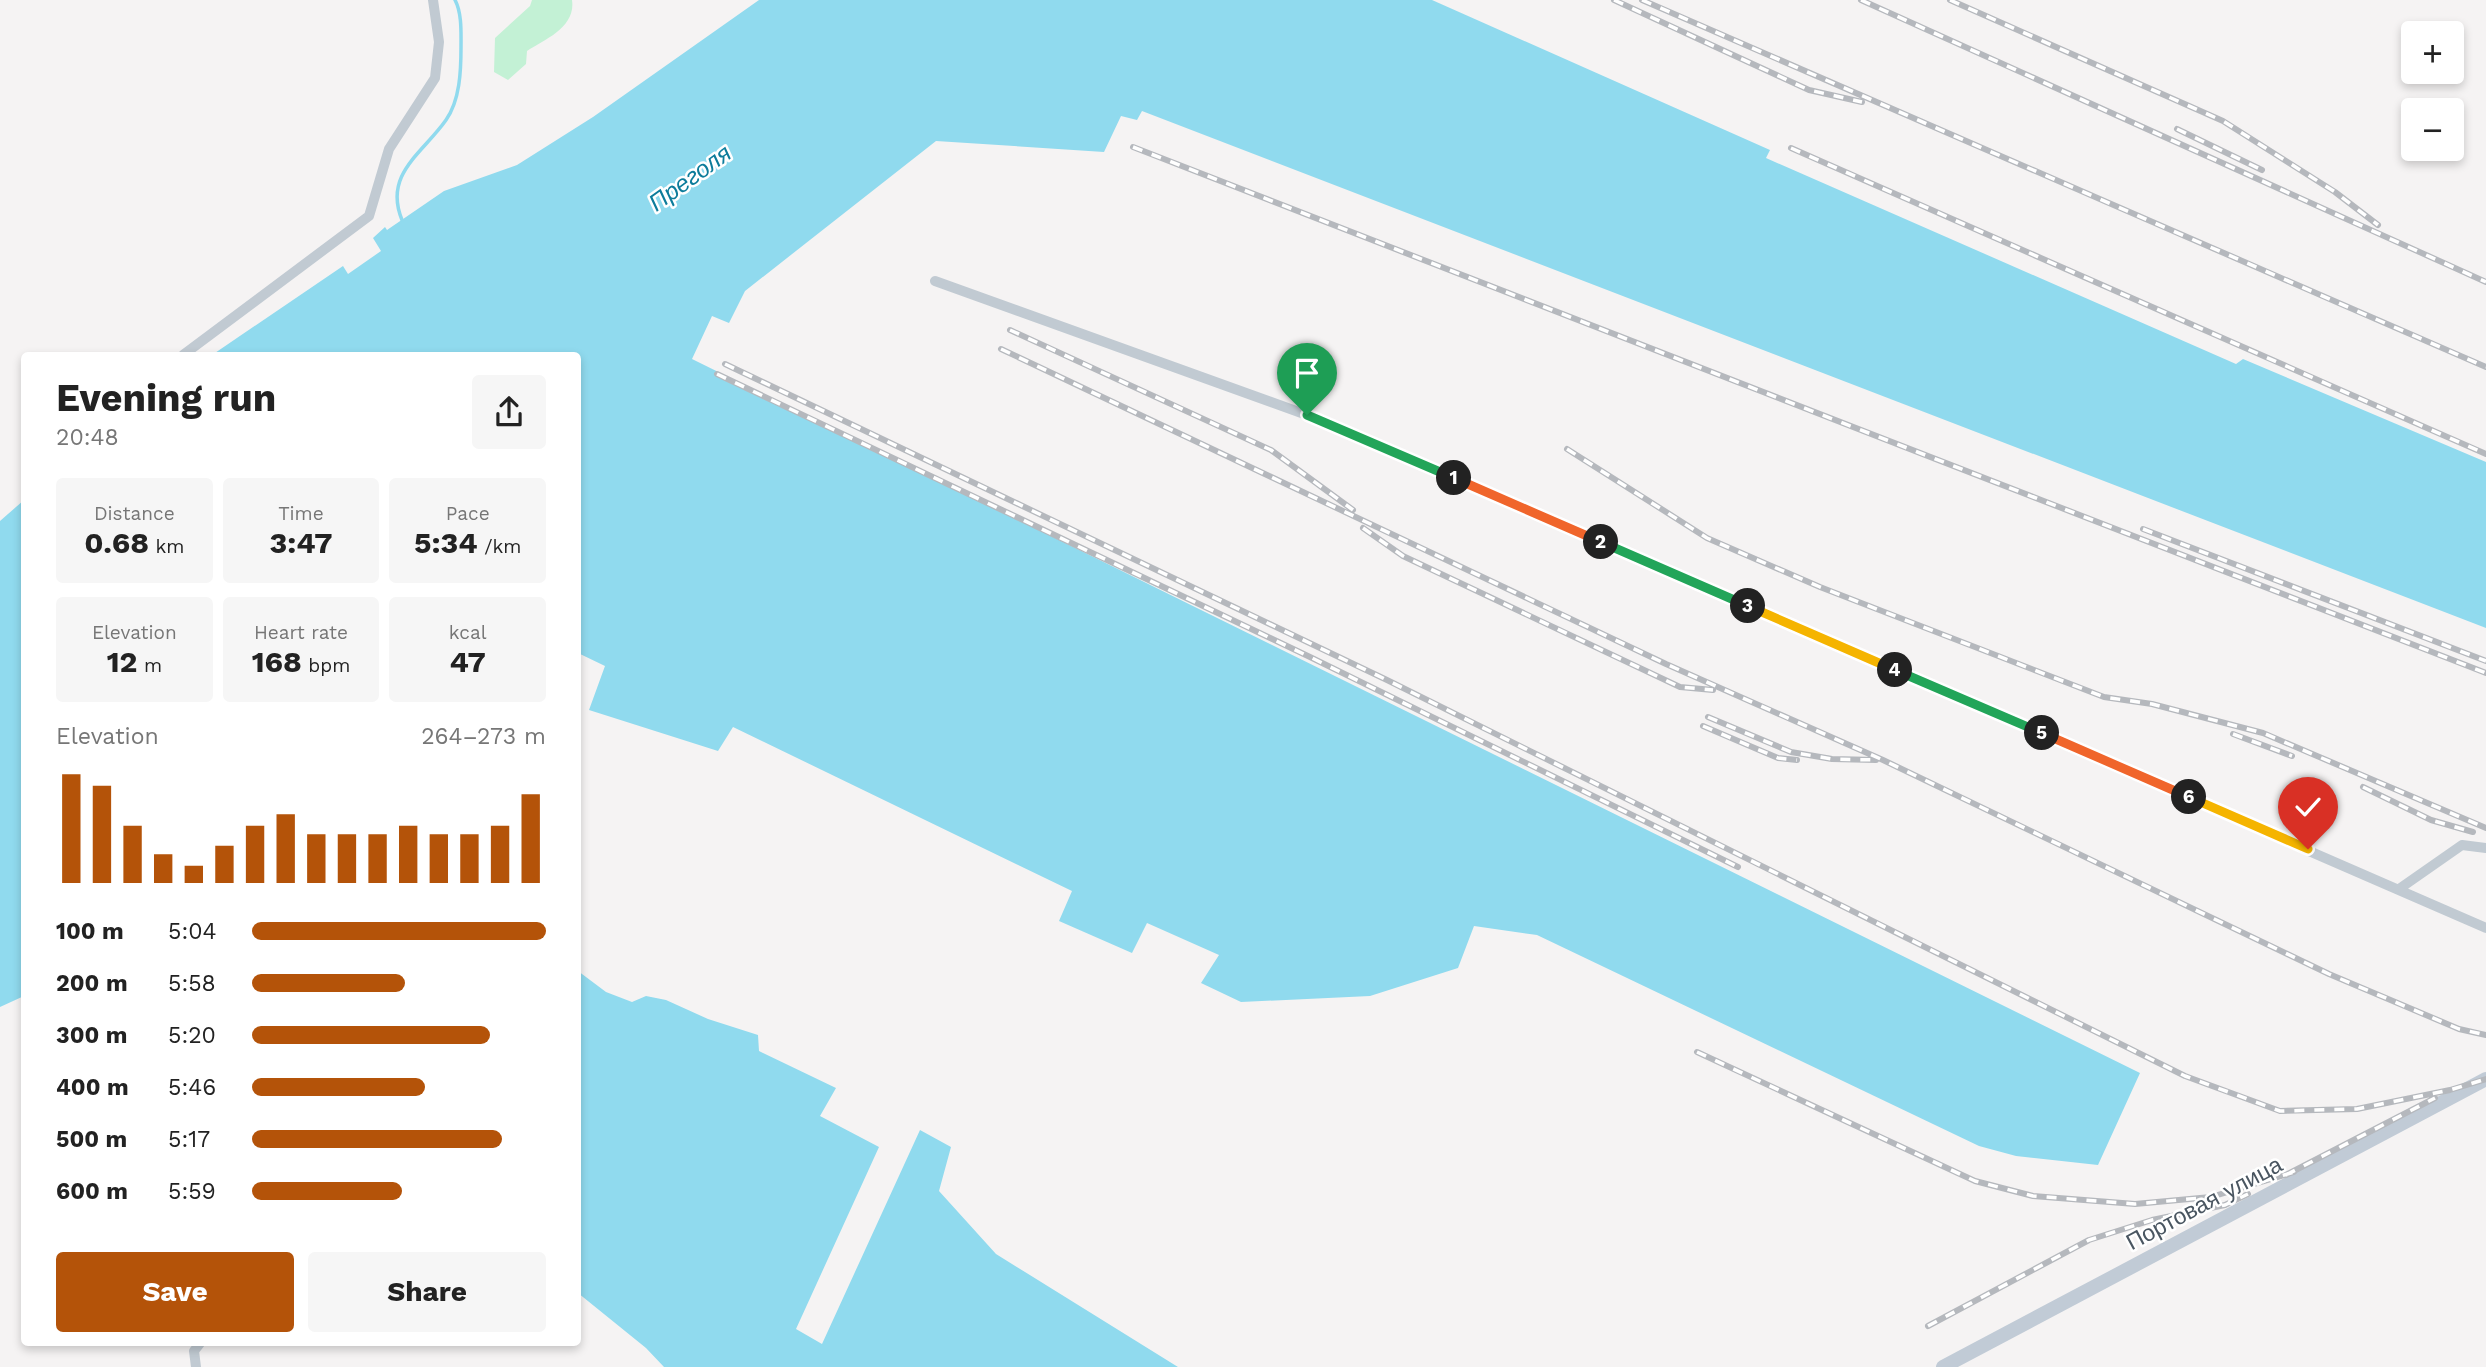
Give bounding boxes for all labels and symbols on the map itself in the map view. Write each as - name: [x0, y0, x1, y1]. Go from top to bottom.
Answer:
- water label: Преголя: [643, 139, 737, 217]
- pin: [1277, 343, 1337, 415]
- pin: 1: [1436, 461, 1472, 496]
- pin: 2: [1584, 524, 1618, 560]
- pin: 3: [1730, 588, 1766, 624]
- pin: 4: [1878, 652, 1912, 688]
- pin: 5: [2024, 716, 2060, 750]
- pin: [2278, 777, 2338, 849]
- pin: 6: [2172, 780, 2206, 814]
- street label: Портовая улица: [2122, 1151, 2287, 1256]

